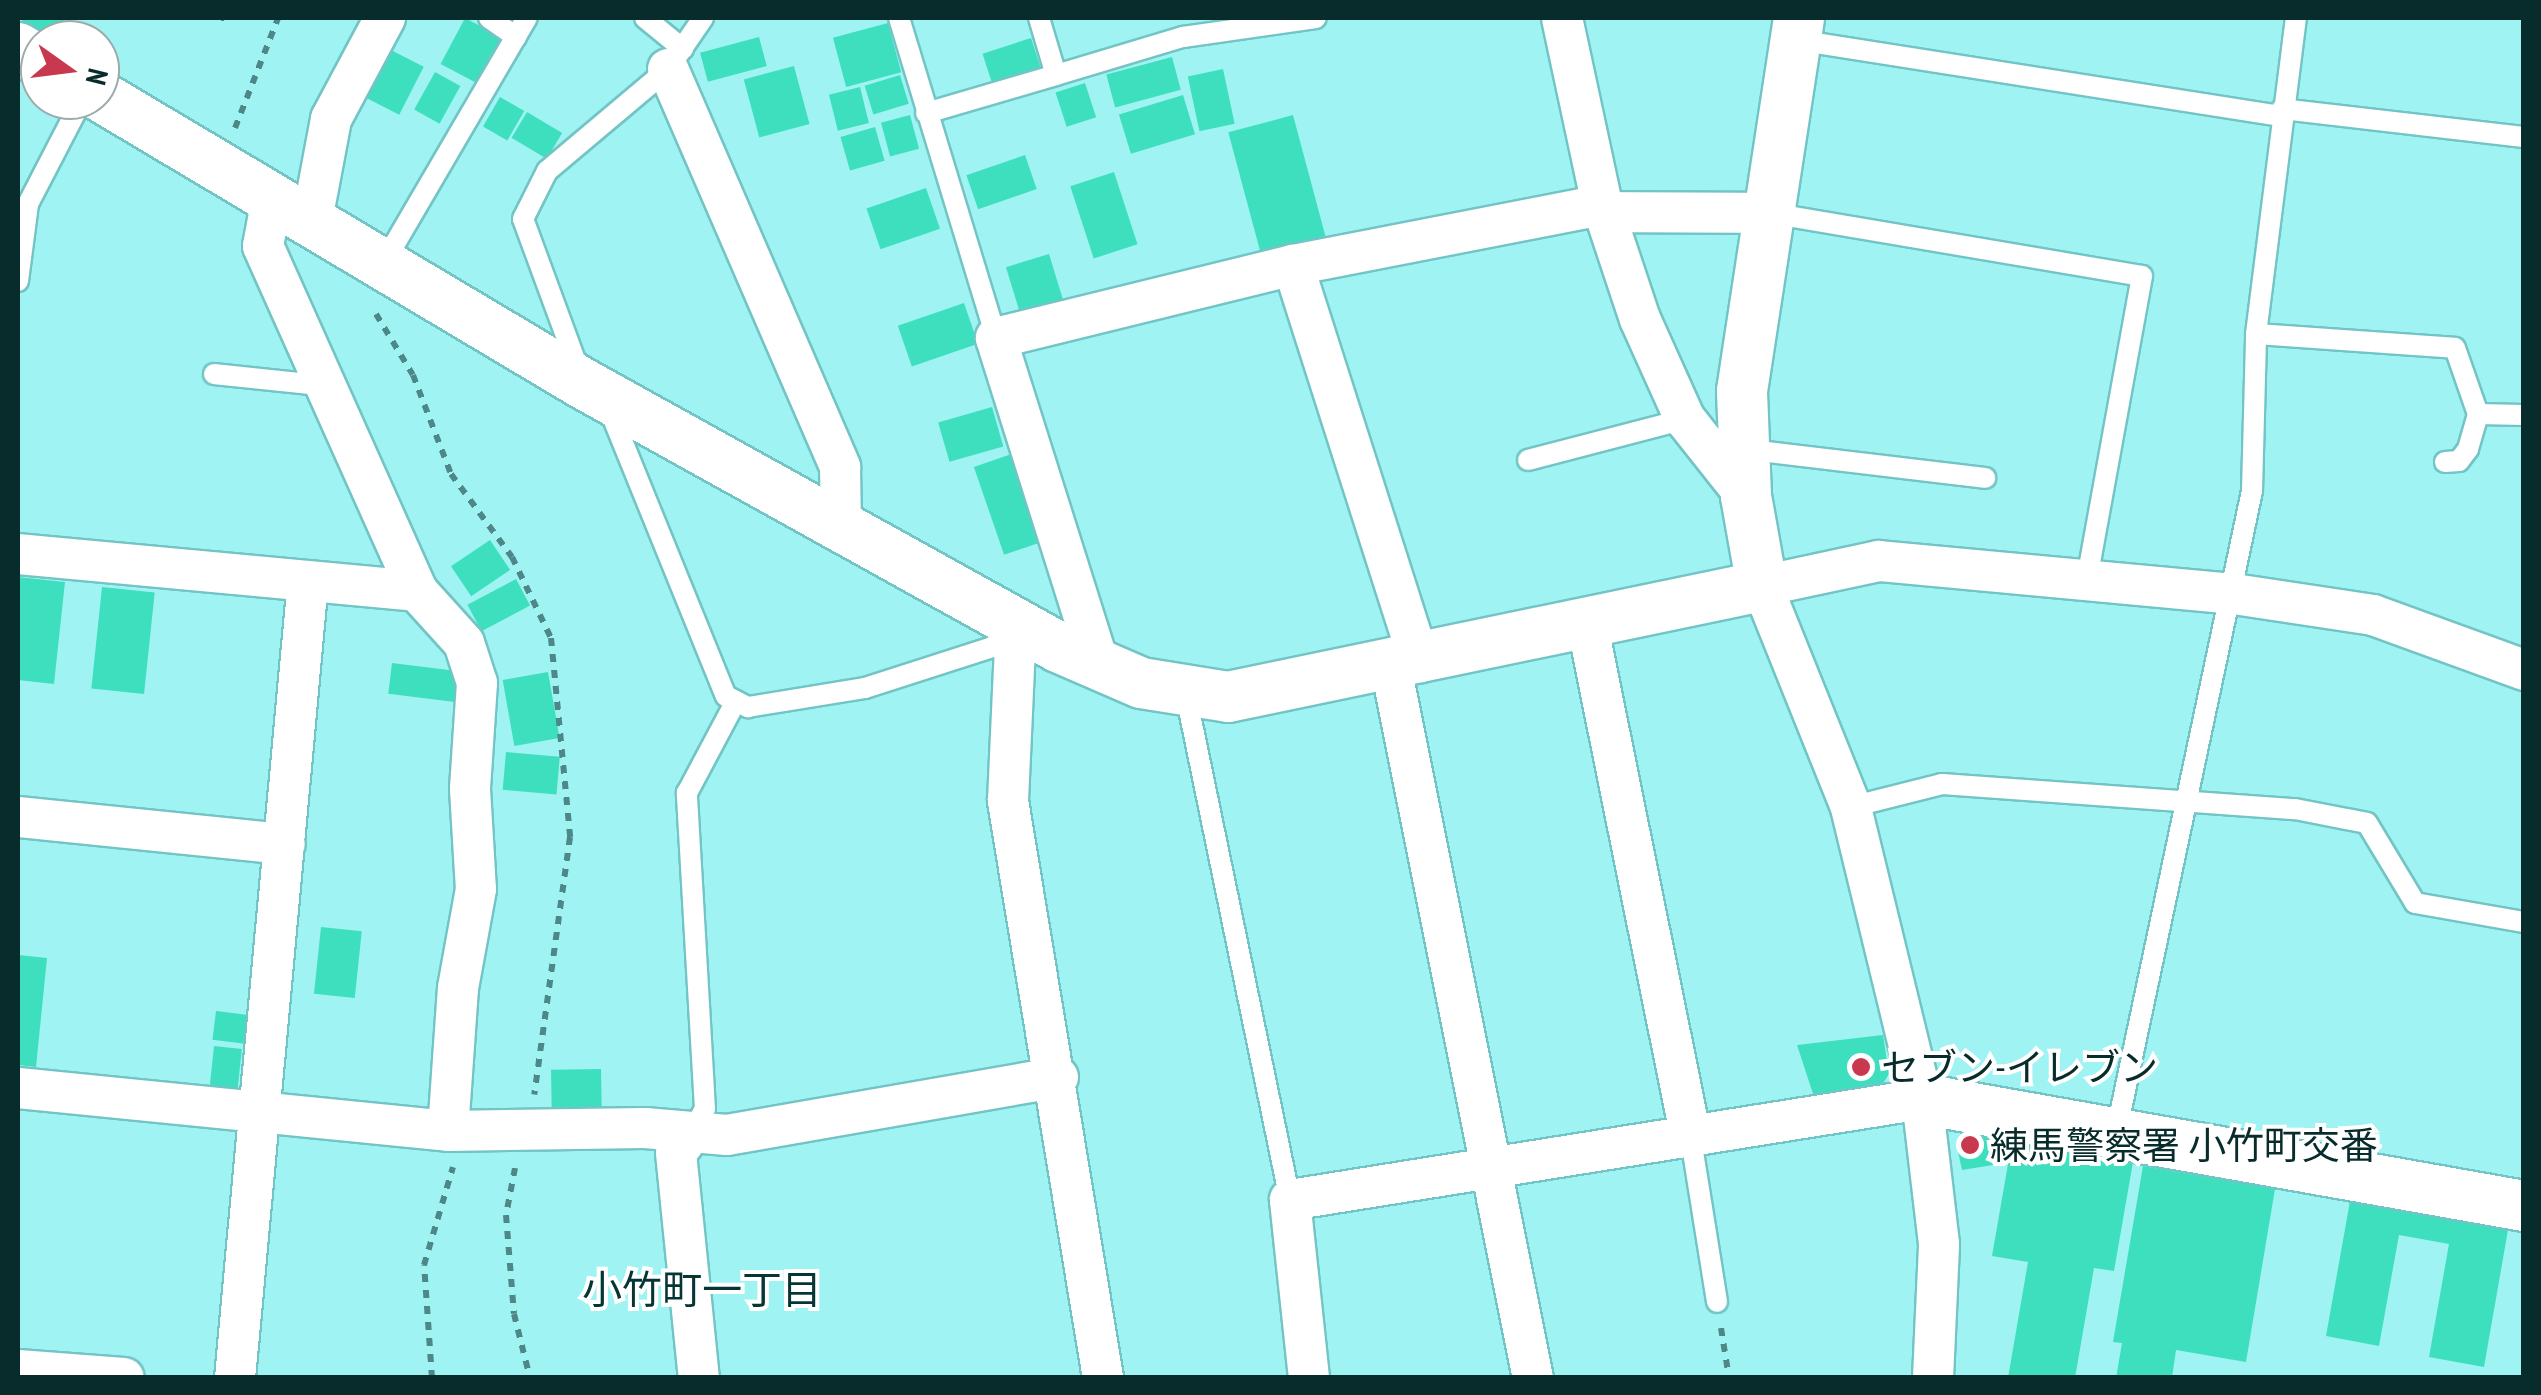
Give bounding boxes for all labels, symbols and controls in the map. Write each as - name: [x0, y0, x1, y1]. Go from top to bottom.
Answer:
- north arrow: [20, 20, 120, 120]
- text: N: [78, 65, 117, 89]
- place label: セブン-イレブン: [1881, 1044, 2158, 1090]
- marker: セブン-イレブン: [1850, 1056, 1872, 1078]
- place label: 練馬警察署 小竹町交番: [1990, 1122, 2378, 1168]
- marker: 練馬警察署 小竹町交番: [1959, 1134, 1981, 1156]
- district label: 小竹町一丁目: [582, 1265, 822, 1313]

